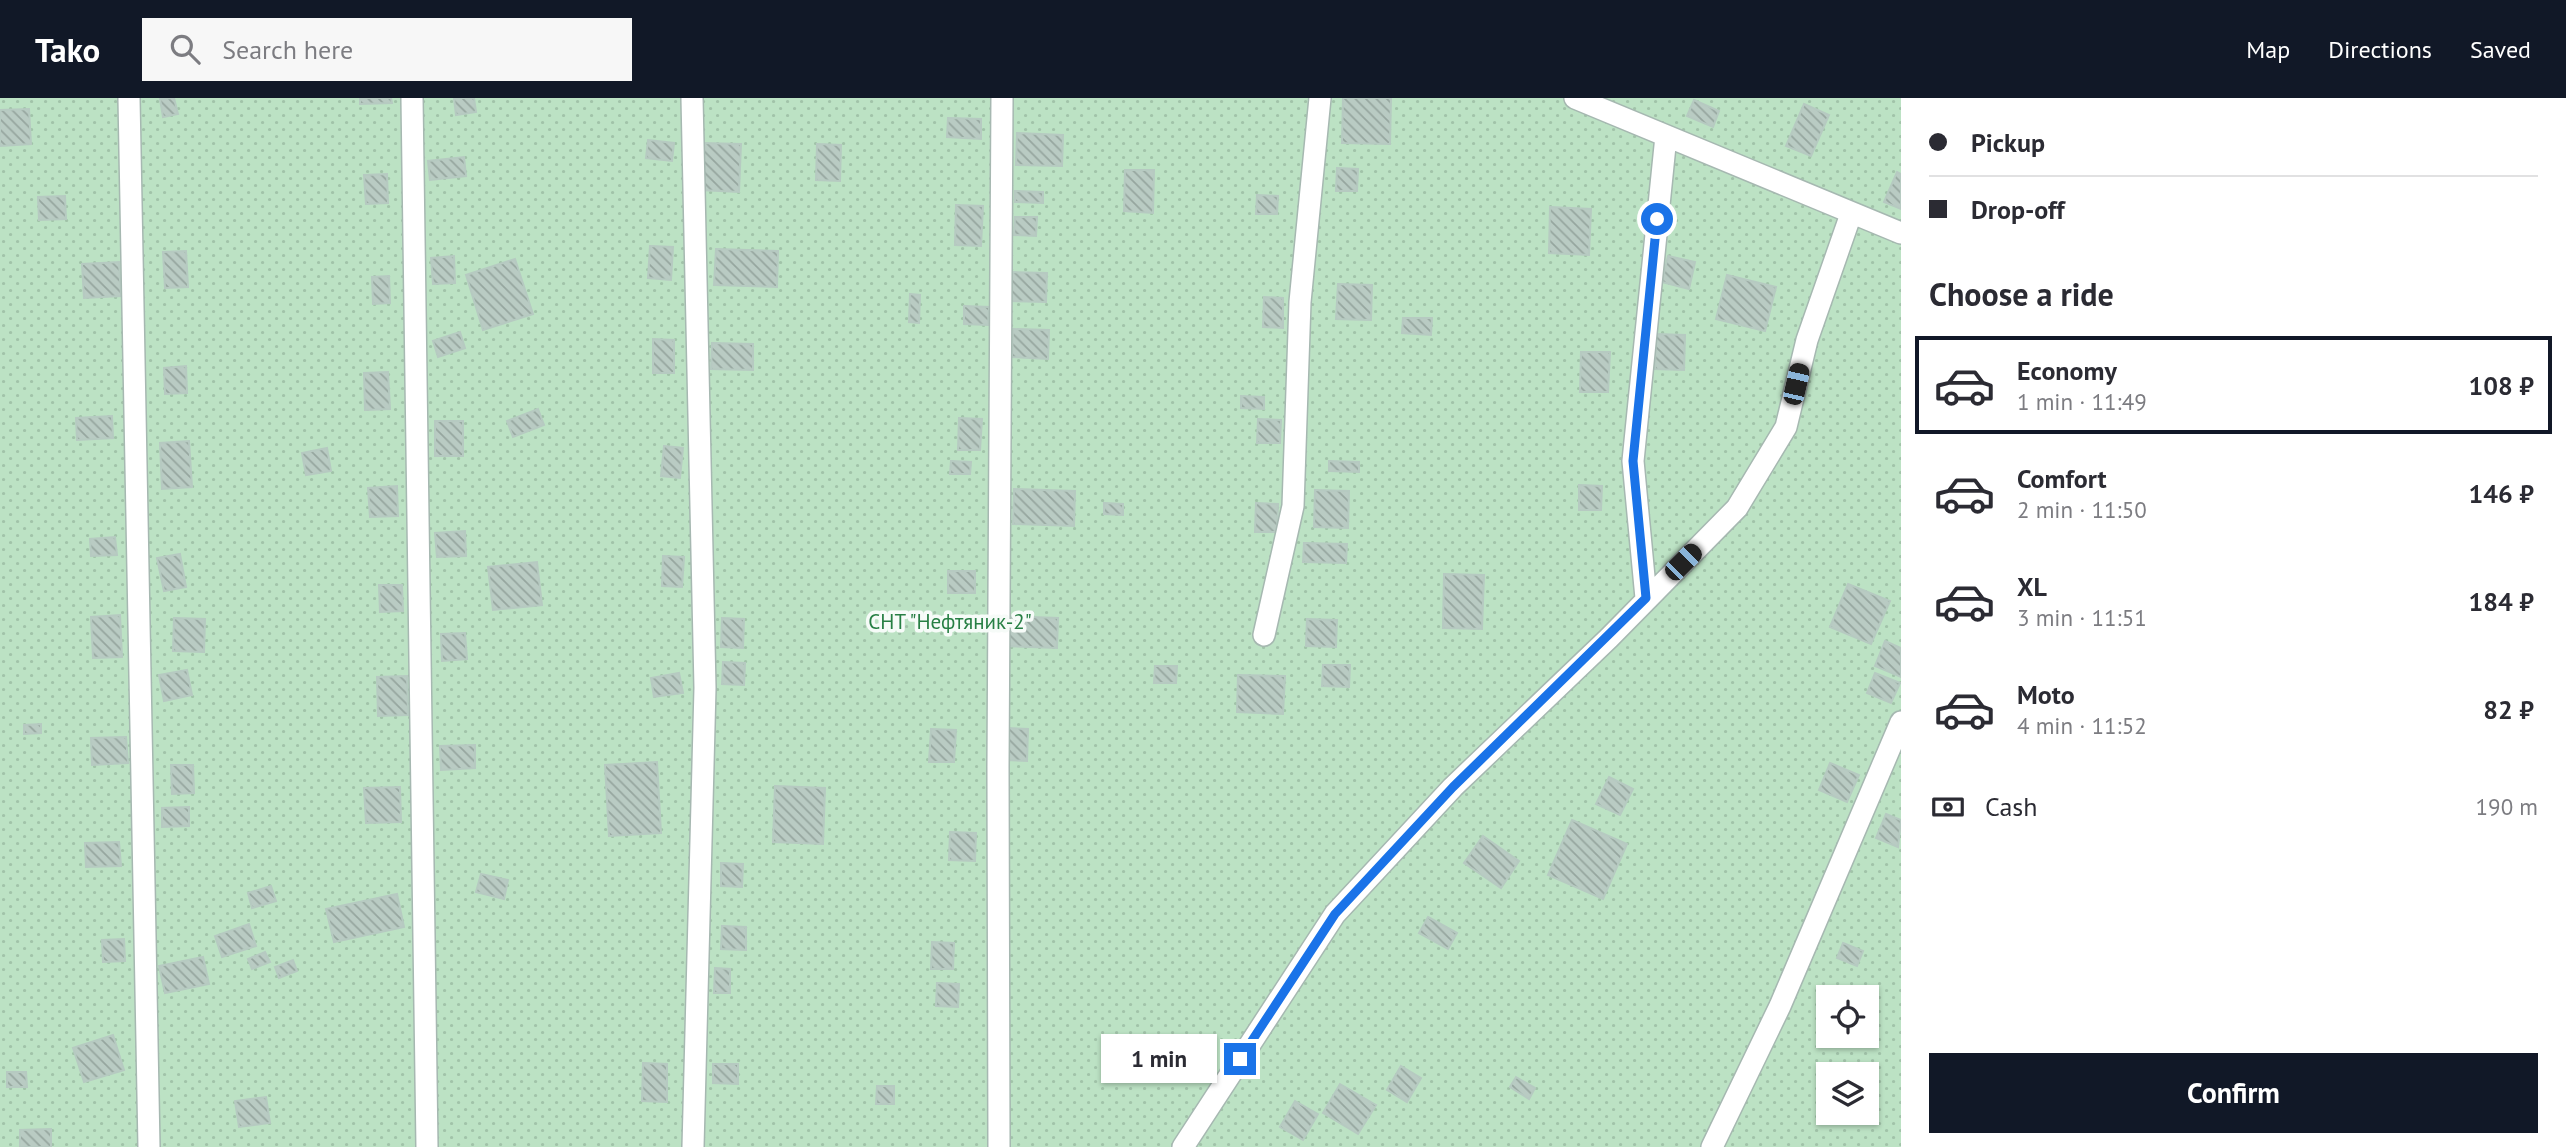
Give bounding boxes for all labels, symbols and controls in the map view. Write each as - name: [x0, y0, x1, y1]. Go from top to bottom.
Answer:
- search box: [142, 18, 632, 81]
- text: Tako: [35, 28, 100, 71]
- icon: search: [166, 30, 204, 68]
- text: Search here: [222, 33, 353, 66]
- text: Map: [2246, 34, 2290, 65]
- text: Directions: [2328, 34, 2432, 65]
- text: Saved: [2470, 34, 2531, 65]
- text: Pickup: [1971, 126, 2045, 159]
- text: Drop-off: [1971, 193, 2065, 226]
- route start: [1641, 203, 1673, 235]
- text: Choose a ride: [1929, 273, 2114, 315]
- icon: car: [1933, 354, 1996, 417]
- text: Economy: [2017, 354, 2117, 387]
- car: [1782, 361, 1811, 407]
- text: 108 ₽: [2468, 369, 2534, 402]
- text: 1 min · 11:49: [2017, 387, 2147, 416]
- icon: car: [1933, 462, 1996, 525]
- text: Comfort: [2017, 462, 2107, 495]
- text: 146 ₽: [2468, 477, 2534, 510]
- text: 2 min · 11:50: [2017, 495, 2147, 524]
- car: [1661, 540, 1706, 584]
- icon: car: [1933, 570, 1996, 633]
- text: XL: [2017, 570, 2047, 603]
- text: 184 ₽: [2468, 585, 2534, 618]
- text: 3 min · 11:51: [2017, 603, 2147, 632]
- park label: СНТ "Нефтяник-2": [868, 608, 1032, 635]
- icon: car: [1933, 678, 1996, 741]
- text: Moto: [2017, 678, 2075, 711]
- text: 82 ₽: [2483, 693, 2534, 726]
- text: 4 min · 11:52: [2017, 711, 2147, 740]
- icon: cash: [1929, 788, 1967, 826]
- text: Cash: [1985, 790, 2037, 823]
- text: 190 m: [2476, 792, 2538, 821]
- map controls: [1816, 985, 1879, 1125]
- button: locate: [1816, 985, 1879, 1048]
- callout: 1 min: [1100, 1034, 1216, 1084]
- route end: [1224, 1043, 1256, 1075]
- text: 1 min: [1131, 1044, 1187, 1073]
- button: Confirm: [1929, 1053, 2538, 1133]
- button: layers: [1816, 1062, 1879, 1125]

